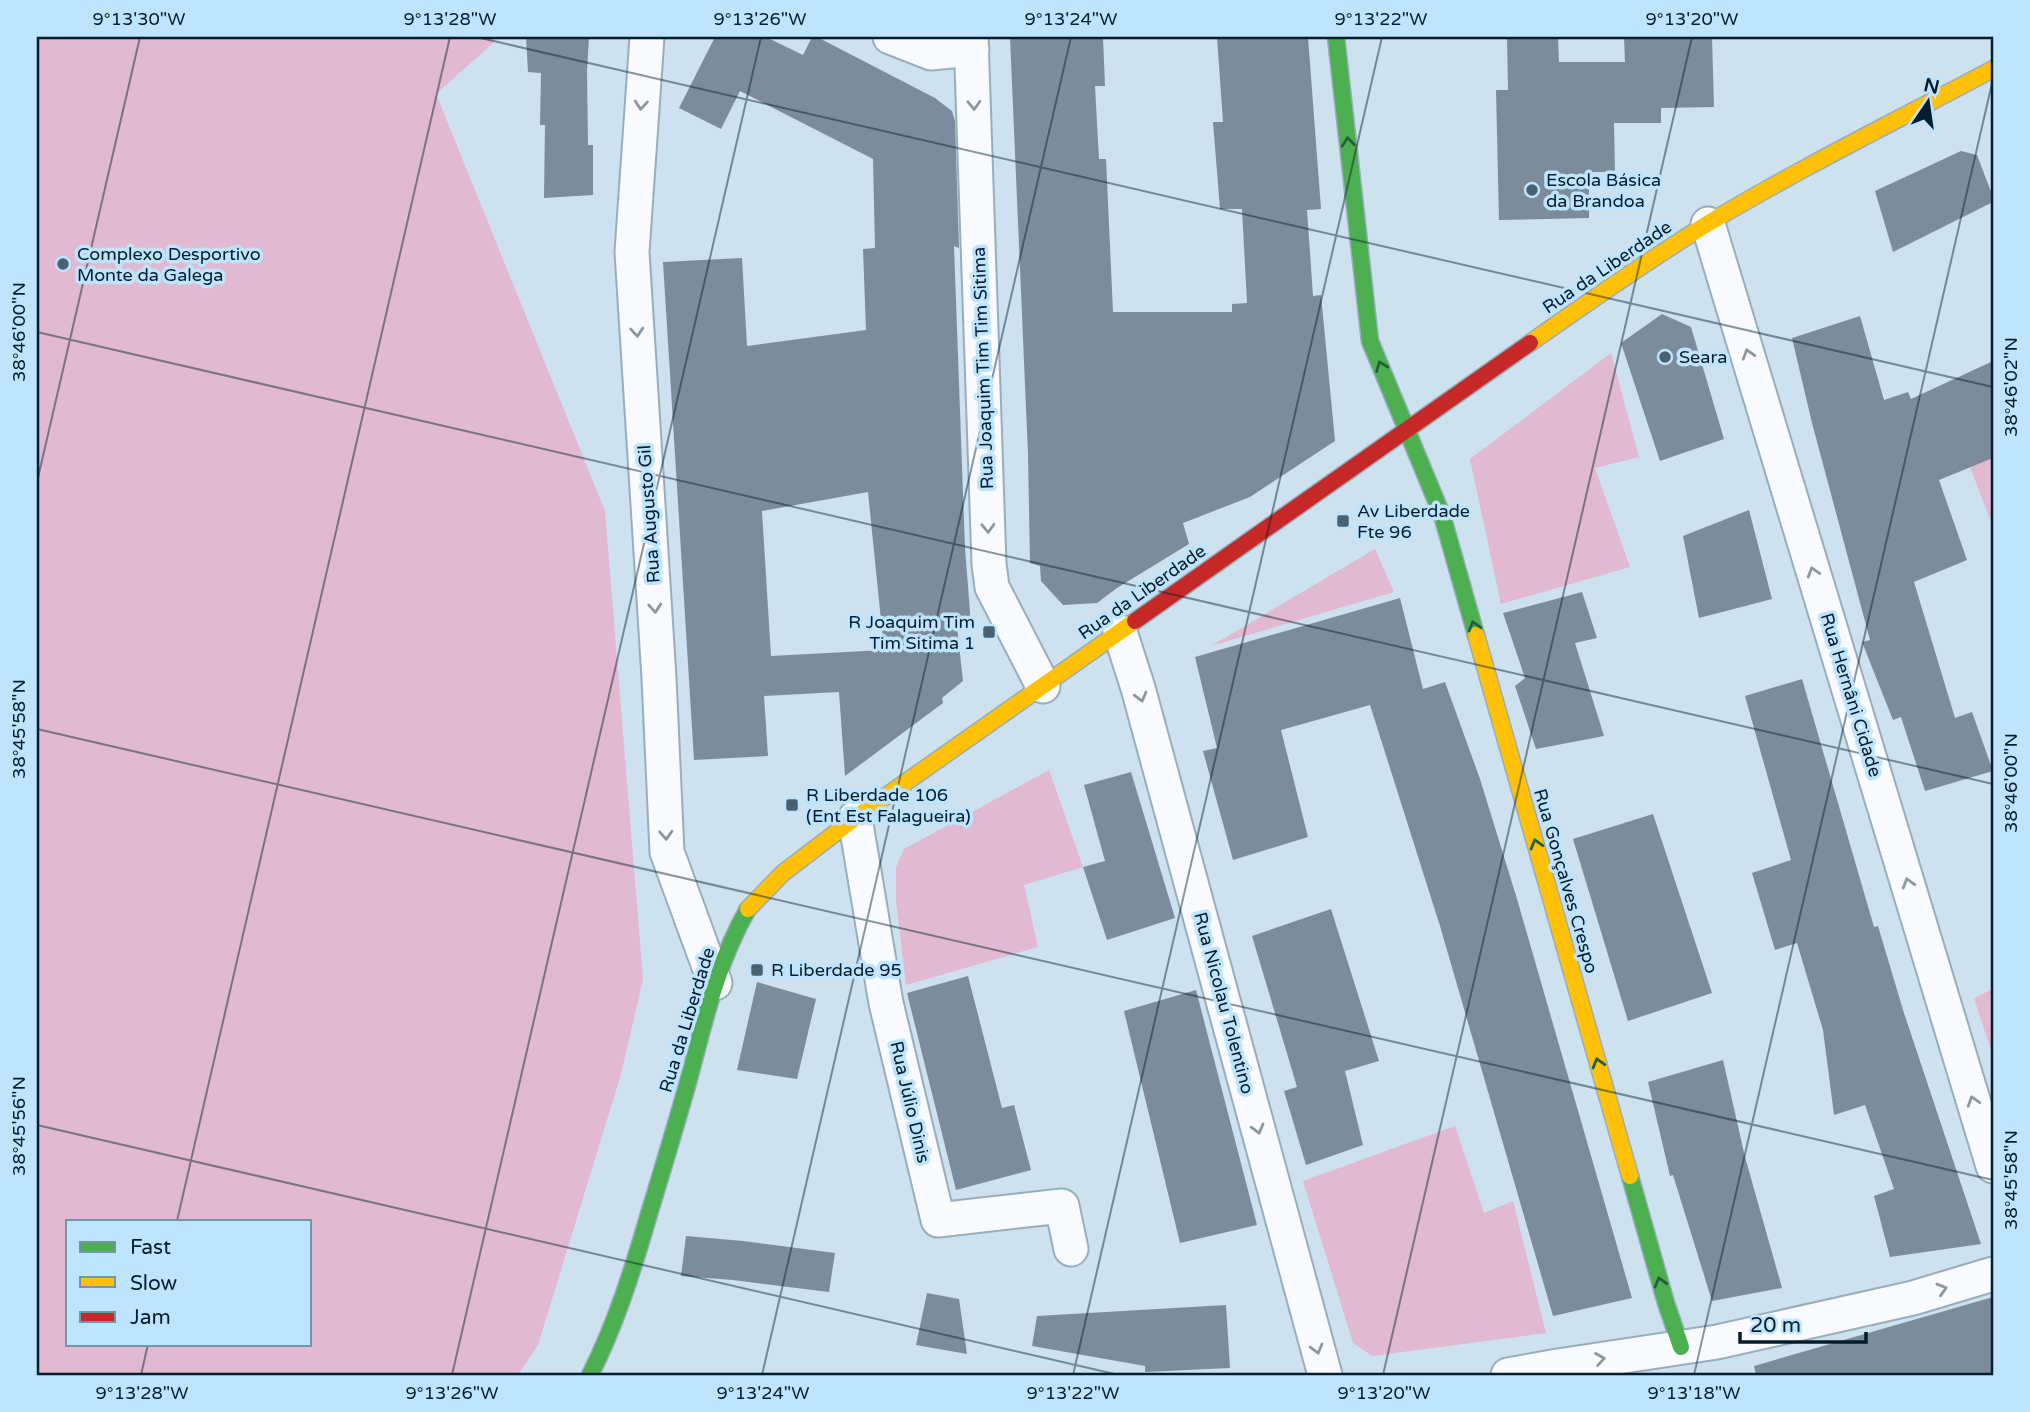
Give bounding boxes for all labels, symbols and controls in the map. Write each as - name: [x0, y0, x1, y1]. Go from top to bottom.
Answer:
- text: 9°13'30"W: [93, 8, 185, 30]
- text: 9°13'28"W: [404, 8, 496, 30]
- text: 9°13'26"W: [714, 8, 806, 30]
- text: 9°13'24"W: [1025, 8, 1117, 30]
- text: 9°13'22"W: [1335, 8, 1427, 30]
- text: 9°13'20"W: [1646, 8, 1738, 30]
- north arrow: [1894, 66, 1964, 136]
- text: N: [1922, 74, 1942, 99]
- one-way arrow: [634, 100, 649, 111]
- one-way arrow: [966, 100, 981, 111]
- one-way arrow: [1340, 136, 1355, 148]
- place label: Escola Básica da Brandoa: [1546, 169, 1661, 212]
- marker: Escola Básica da Brandoa: [1524, 182, 1540, 198]
- street label: Rua da Liberdade: [1538, 216, 1676, 318]
- place label: Complexo Desportivo Monte da Galega: [77, 243, 261, 286]
- street label: Rua Joaquim Tim Tim Sitima: [968, 247, 998, 489]
- marker: Complexo Desportivo Monte da Galega: [55, 256, 71, 272]
- text: 38°46'00"N: [8, 282, 30, 382]
- one-way arrow: [629, 327, 644, 338]
- text: 38°46'02"N: [2000, 337, 2022, 437]
- place label: Seara: [1679, 346, 1727, 368]
- one-way arrow: [1741, 348, 1756, 360]
- marker: Seara: [1657, 349, 1673, 365]
- one-way arrow: [1375, 361, 1389, 373]
- street label: Rua Augusto Gil: [633, 444, 665, 584]
- place label: Av Liberdade Fte 96: [1357, 500, 1470, 543]
- marker: Av Liberdade Fte 96: [1335, 513, 1351, 529]
- one-way arrow: [981, 523, 996, 534]
- street label: Rua da Liberdade: [1074, 540, 1210, 644]
- one-way arrow: [1807, 566, 1822, 578]
- one-way arrow: [647, 602, 662, 613]
- street label: Rua Hernâni Cidade: [1816, 610, 1886, 780]
- place label: R Joaquim Tim Tim Sitima 1: [848, 611, 975, 654]
- one-way arrow: [1467, 620, 1482, 632]
- marker: R Joaquim Tim Tim Sitima 1: [981, 624, 997, 640]
- text: 38°45'58"N: [8, 679, 30, 779]
- one-way arrow: [1132, 691, 1147, 703]
- text: 38°46'00"N: [2000, 733, 2022, 833]
- place label: R Liberdade 106 (Ent Est Falagueira): [806, 784, 971, 827]
- street label: Rua Gonçalves Crespo: [1529, 786, 1603, 976]
- marker: R Liberdade 106 (Ent Est Falagueira): [784, 797, 800, 813]
- one-way arrow: [658, 830, 673, 841]
- one-way arrow: [1529, 839, 1544, 851]
- one-way arrow: [1901, 877, 1916, 889]
- street label: Rua Nicolau Tolentino: [1189, 910, 1259, 1096]
- street label: Rua da Liberdade: [654, 945, 720, 1095]
- place label: R Liberdade 95: [771, 959, 902, 981]
- marker: R Liberdade 95: [749, 962, 765, 978]
- street label: Rua Júlio Dinis: [885, 1039, 935, 1165]
- one-way arrow: [1591, 1058, 1606, 1070]
- text: 38°45'56"N: [8, 1076, 30, 1176]
- one-way arrow: [1967, 1095, 1982, 1107]
- one-way arrow: [1249, 1123, 1264, 1135]
- text: 38°45'58"N: [2000, 1130, 2022, 1230]
- legend: [66, 1220, 312, 1346]
- text: Fast: [130, 1235, 171, 1260]
- text: Slow: [130, 1271, 178, 1296]
- one-way arrow: [1653, 1276, 1668, 1288]
- one-way arrow: [1936, 1283, 1948, 1298]
- scale bar: [1740, 1300, 1866, 1344]
- text: Jam: [130, 1305, 171, 1330]
- text: 20 m: [1750, 1313, 1801, 1338]
- one-way arrow: [1309, 1343, 1323, 1355]
- one-way arrow: [1594, 1352, 1606, 1367]
- text: 9°13'28"W: [96, 1382, 188, 1404]
- text: 9°13'26"W: [406, 1382, 498, 1404]
- text: 9°13'24"W: [717, 1382, 809, 1404]
- text: 9°13'22"W: [1027, 1382, 1119, 1404]
- text: 9°13'20"W: [1338, 1382, 1430, 1404]
- text: 9°13'18"W: [1648, 1382, 1740, 1404]

